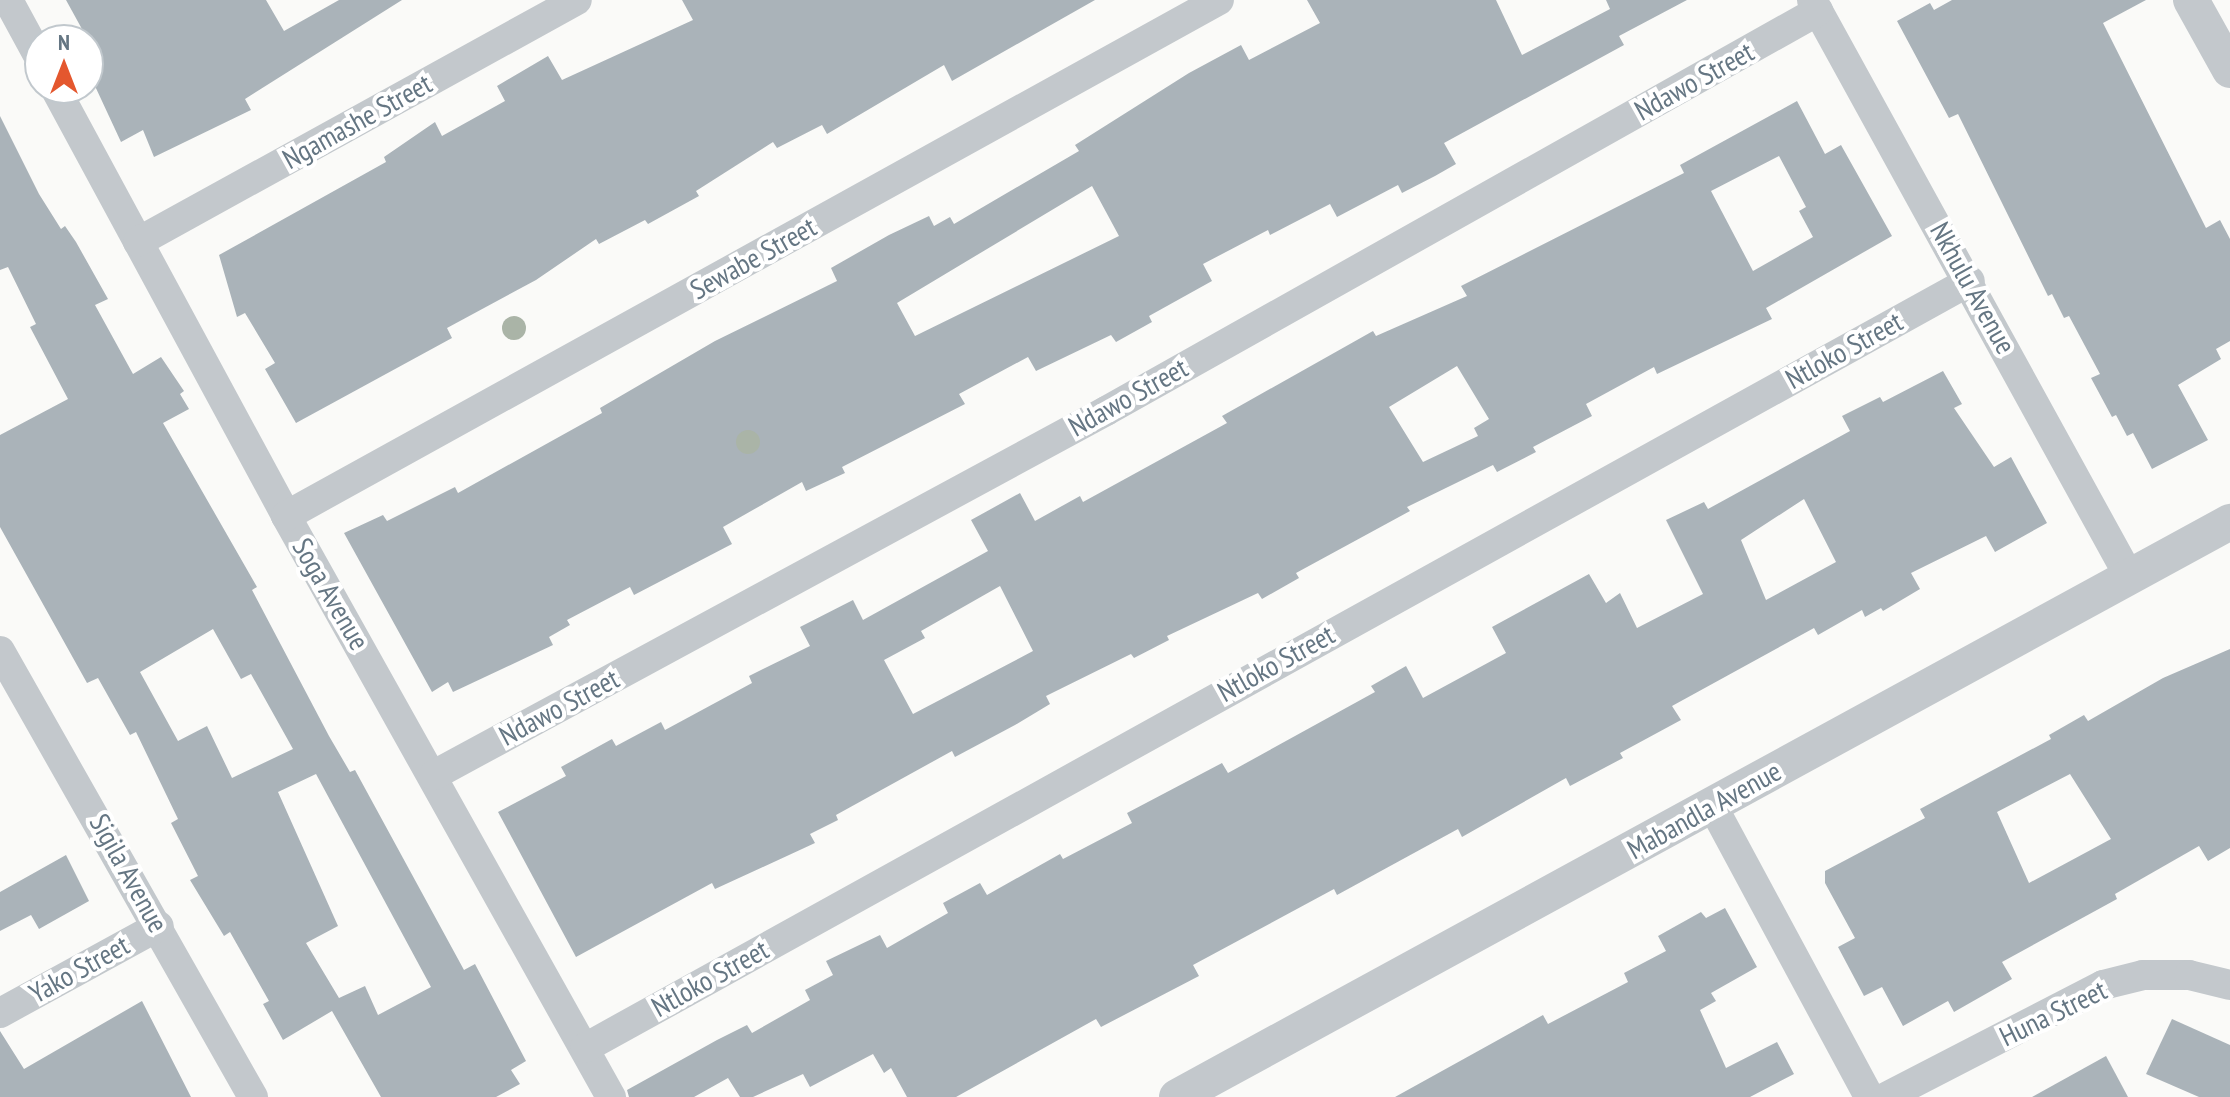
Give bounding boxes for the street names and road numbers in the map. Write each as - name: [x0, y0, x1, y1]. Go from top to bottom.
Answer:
- street label: Ndawo Street: [1629, 35, 1759, 127]
- street label: Ngamashe Street: [277, 66, 437, 176]
- street label: Sewabe Street: [684, 210, 822, 306]
- street label: Nkhulu Avenue: [1923, 216, 2023, 360]
- street label: Ntloko Street: [1780, 304, 1908, 396]
- street label: Ndawo Street: [1063, 351, 1193, 443]
- street label: Soga Avenue: [285, 532, 377, 656]
- street label: Ntloko Street: [1212, 617, 1340, 709]
- street label: Ndawo Street: [493, 661, 625, 753]
- street label: Mabandla Avenue: [1621, 754, 1787, 866]
- street label: Sigila Avenue: [83, 808, 175, 938]
- street label: Yako Street: [23, 928, 135, 1010]
- street label: Ntloko Street: [646, 932, 774, 1024]
- street label: Huna Street: [1994, 973, 2112, 1053]

